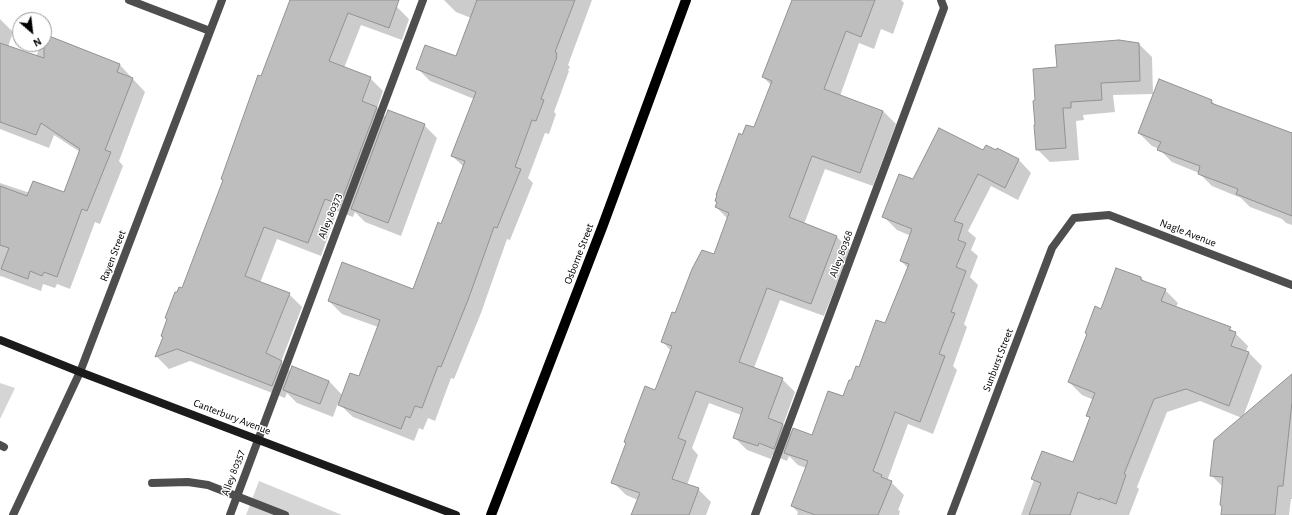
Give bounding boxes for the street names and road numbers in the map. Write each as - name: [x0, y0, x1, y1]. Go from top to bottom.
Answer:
- street label: Alley 80373: [315, 191, 345, 241]
- street label: Nagle Avenue: [1158, 216, 1218, 250]
- street label: Osborne Street: [561, 222, 597, 286]
- street label: Rayen Street: [97, 229, 129, 283]
- street label: Alley 80368: [826, 229, 856, 279]
- street label: Sunburst Street: [980, 327, 1016, 393]
- street label: Canterbury Avenue: [191, 396, 273, 438]
- street label: Alley 80357: [219, 448, 247, 498]

